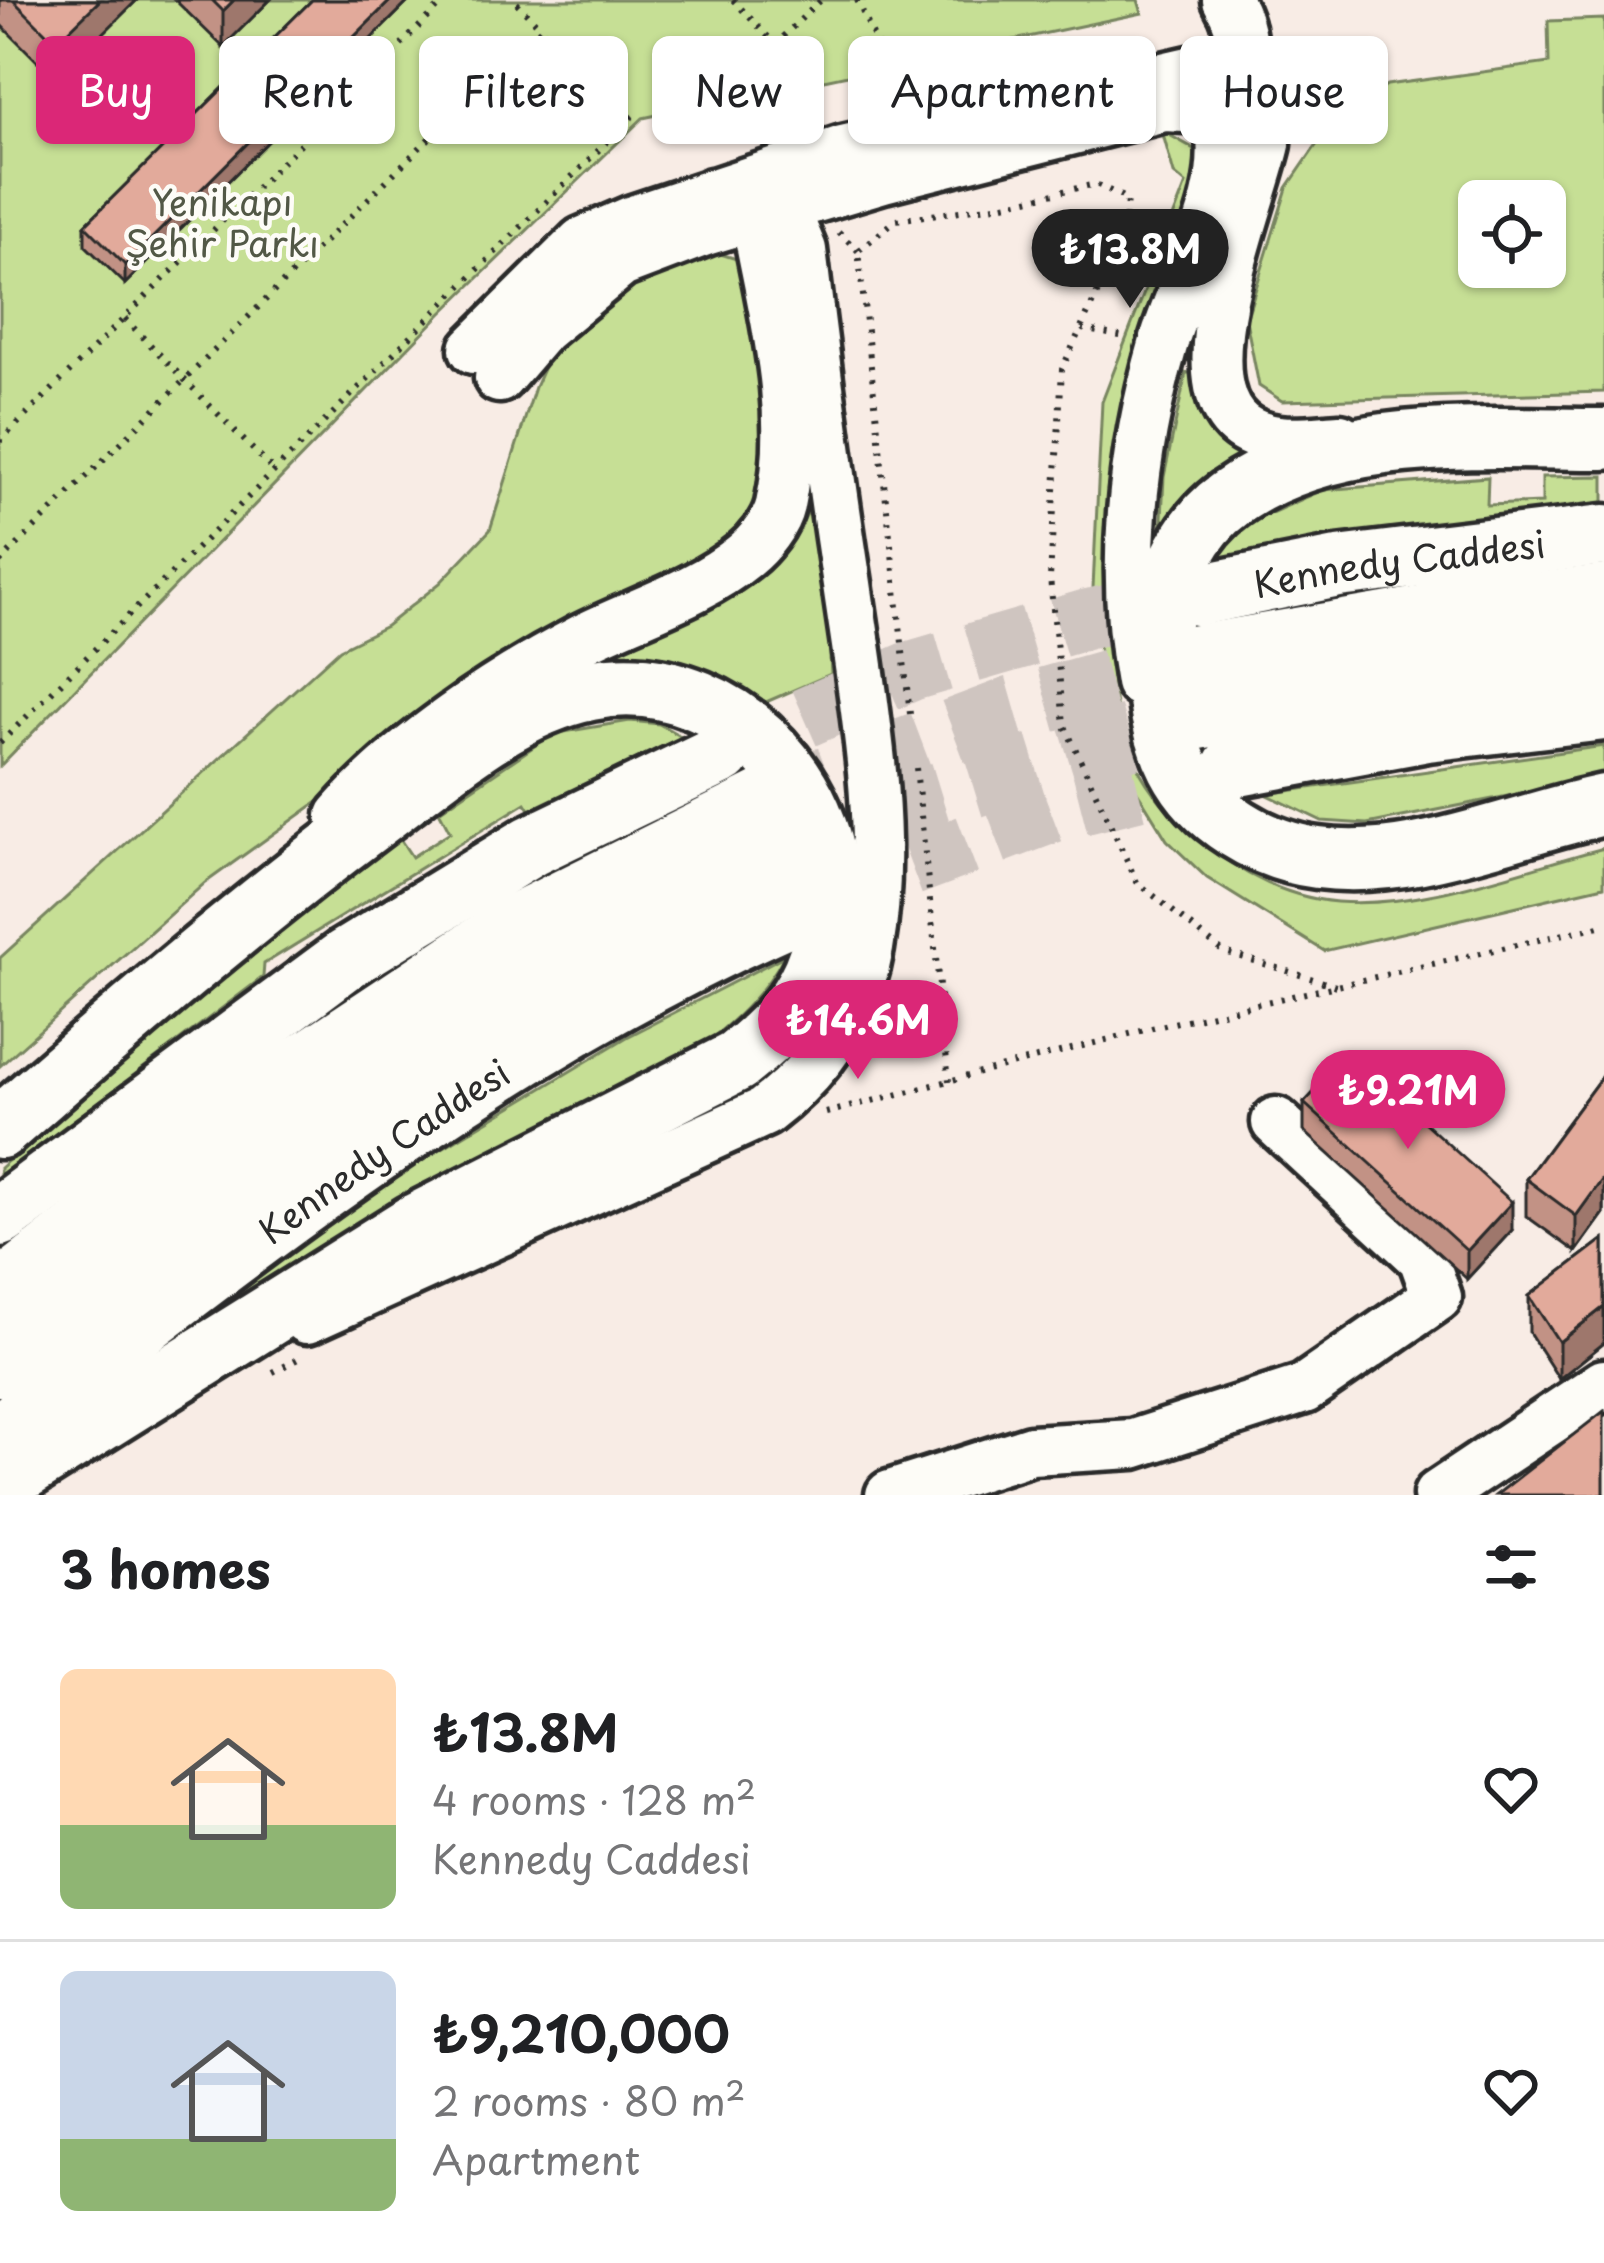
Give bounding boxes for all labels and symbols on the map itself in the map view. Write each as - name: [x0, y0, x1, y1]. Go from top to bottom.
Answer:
- park label: Yenikapı Şehir Parkı: [125, 174, 319, 269]
- pin: ₺13.8M: [1032, 209, 1228, 311]
- street label: Kennedy Caddesi: [1248, 515, 1548, 610]
- pin: ₺14.6M: [760, 980, 956, 1082]
- street label: Kennedy Caddesi: [246, 1045, 519, 1256]
- pin: ₺9.21M: [1310, 1050, 1506, 1152]

